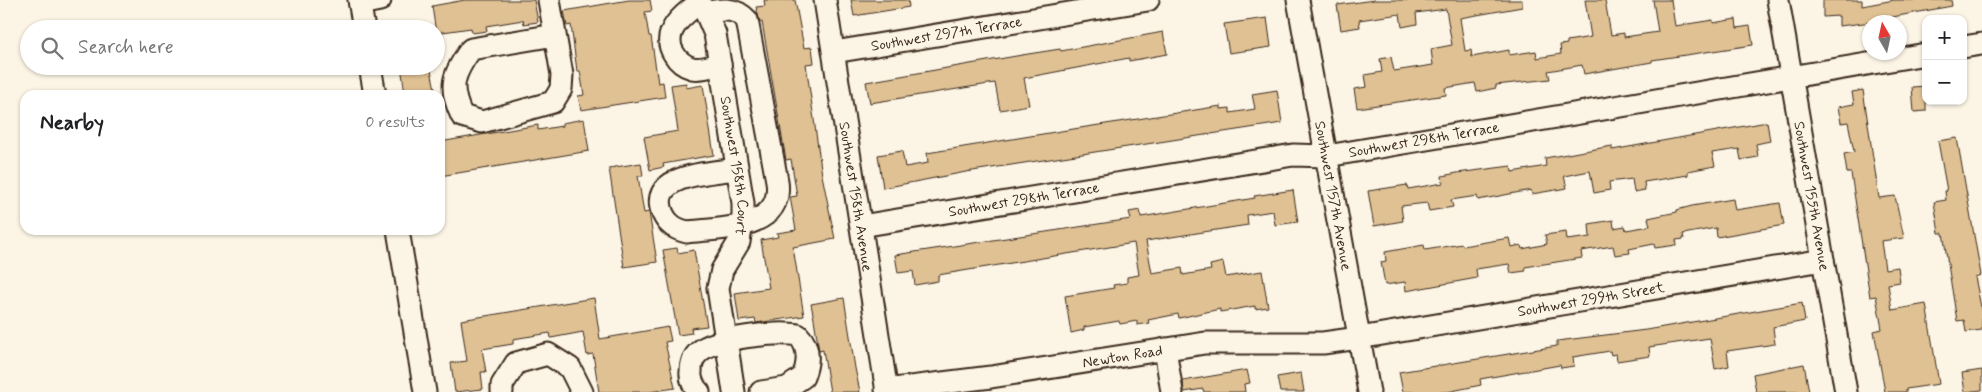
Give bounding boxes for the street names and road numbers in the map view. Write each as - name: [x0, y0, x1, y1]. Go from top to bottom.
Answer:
- street label: Southwest 297th Terrace: [870, 12, 1024, 57]
- street label: Southwest 158th Court: [714, 95, 752, 236]
- street label: Southwest 298th Terrace: [1347, 118, 1501, 163]
- street label: Southwest 158th Avenue: [833, 120, 877, 273]
- street label: Southwest 157th Avenue: [1309, 120, 1356, 272]
- street label: Southwest 155th Avenue: [1788, 120, 1834, 273]
- street label: Southwest 298th Terrace: [947, 178, 1101, 222]
- street label: Southwest 299th Street: [1516, 278, 1666, 322]
- street label: Newton Road: [1081, 341, 1164, 373]

